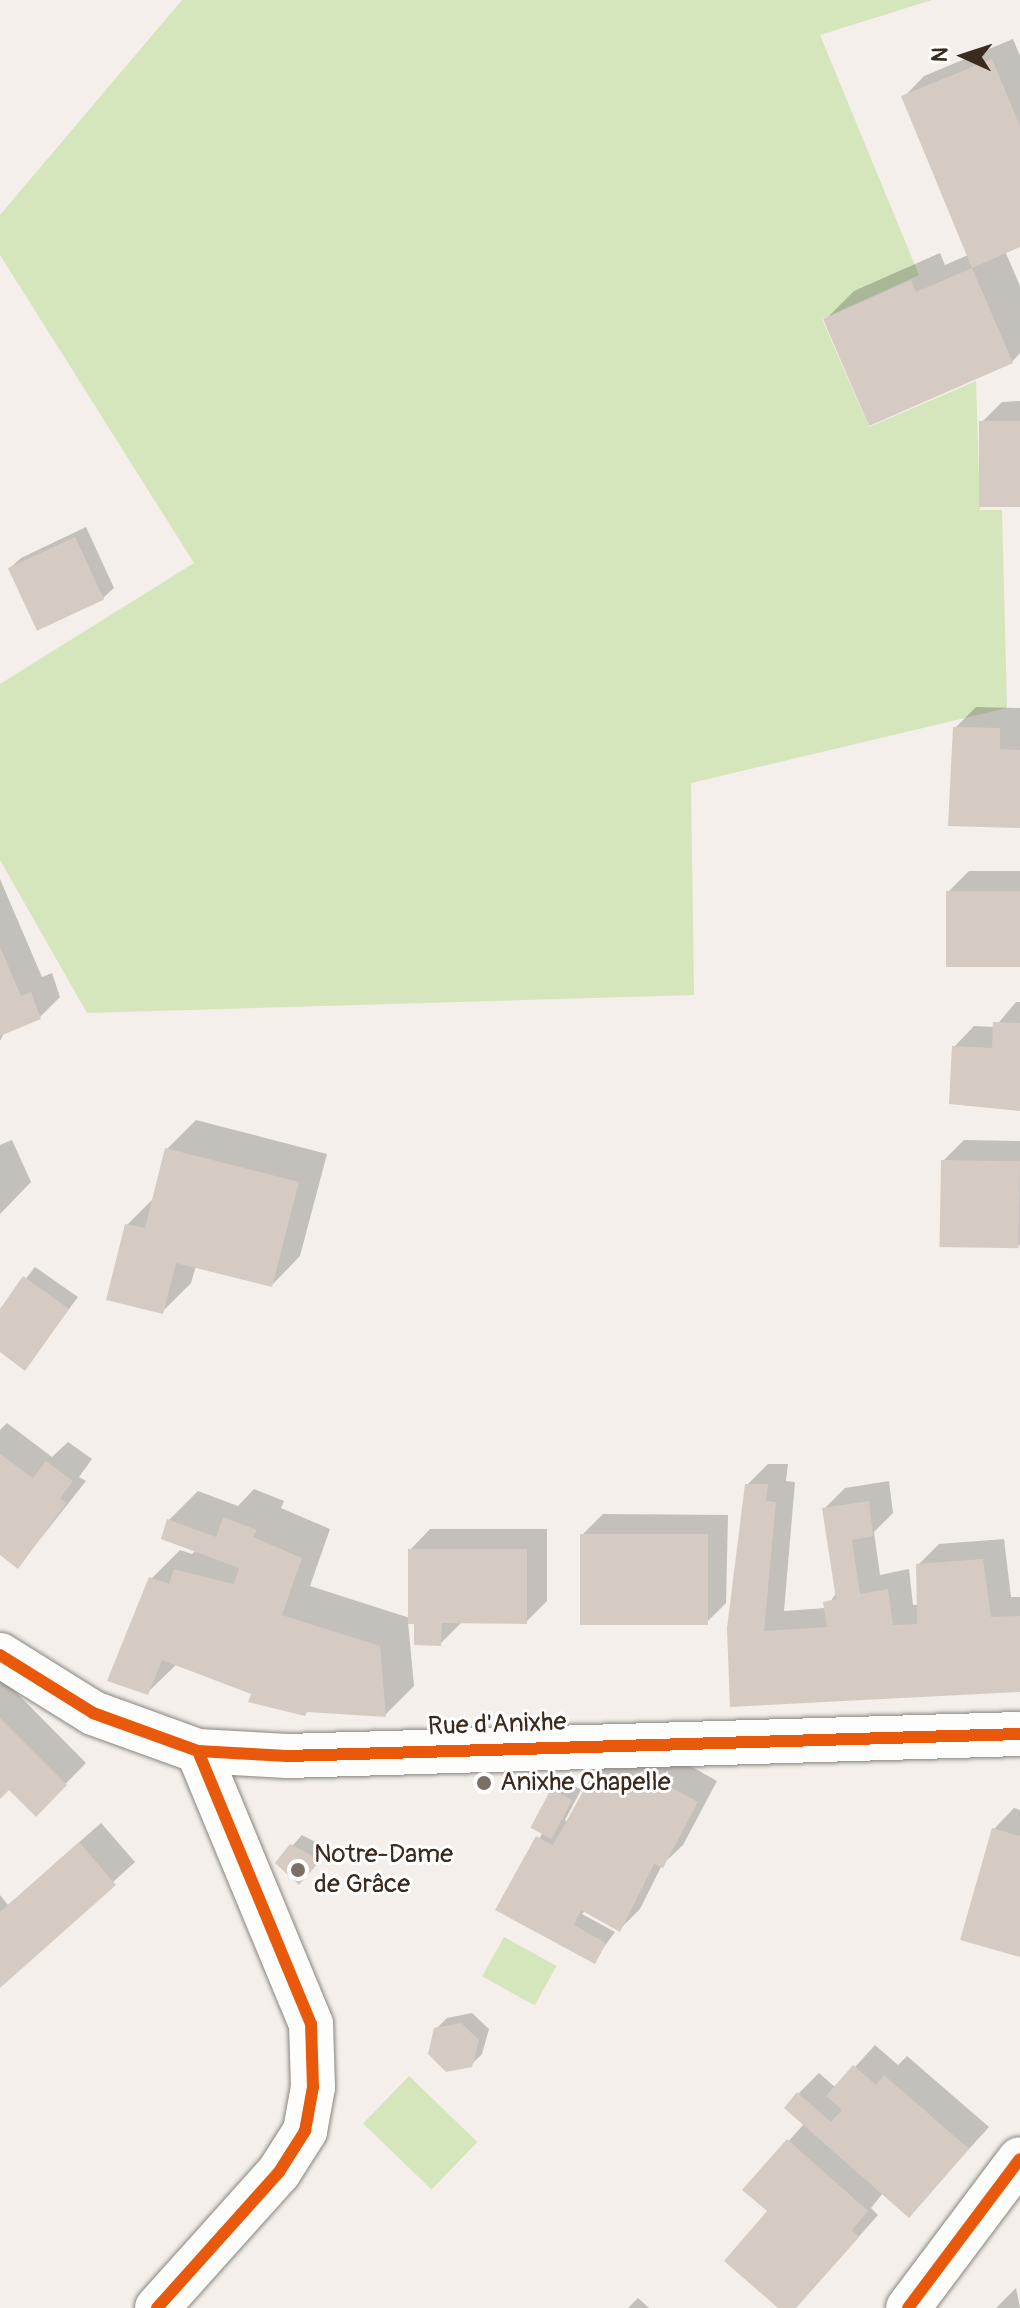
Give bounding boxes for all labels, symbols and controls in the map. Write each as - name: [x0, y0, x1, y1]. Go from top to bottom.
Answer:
- north arrow: [924, 16, 1004, 96]
- text: N: [926, 47, 954, 63]
- street label: Rue d'Anixhe: [427, 1707, 567, 1743]
- place label: Anixhe Chapelle: [500, 1767, 670, 1799]
- marker: Anixhe Chapelle: [475, 1774, 493, 1792]
- place label: Notre-Dame de Grâce: [314, 1839, 453, 1900]
- marker: Notre-Dame de Grâce: [289, 1861, 307, 1879]

